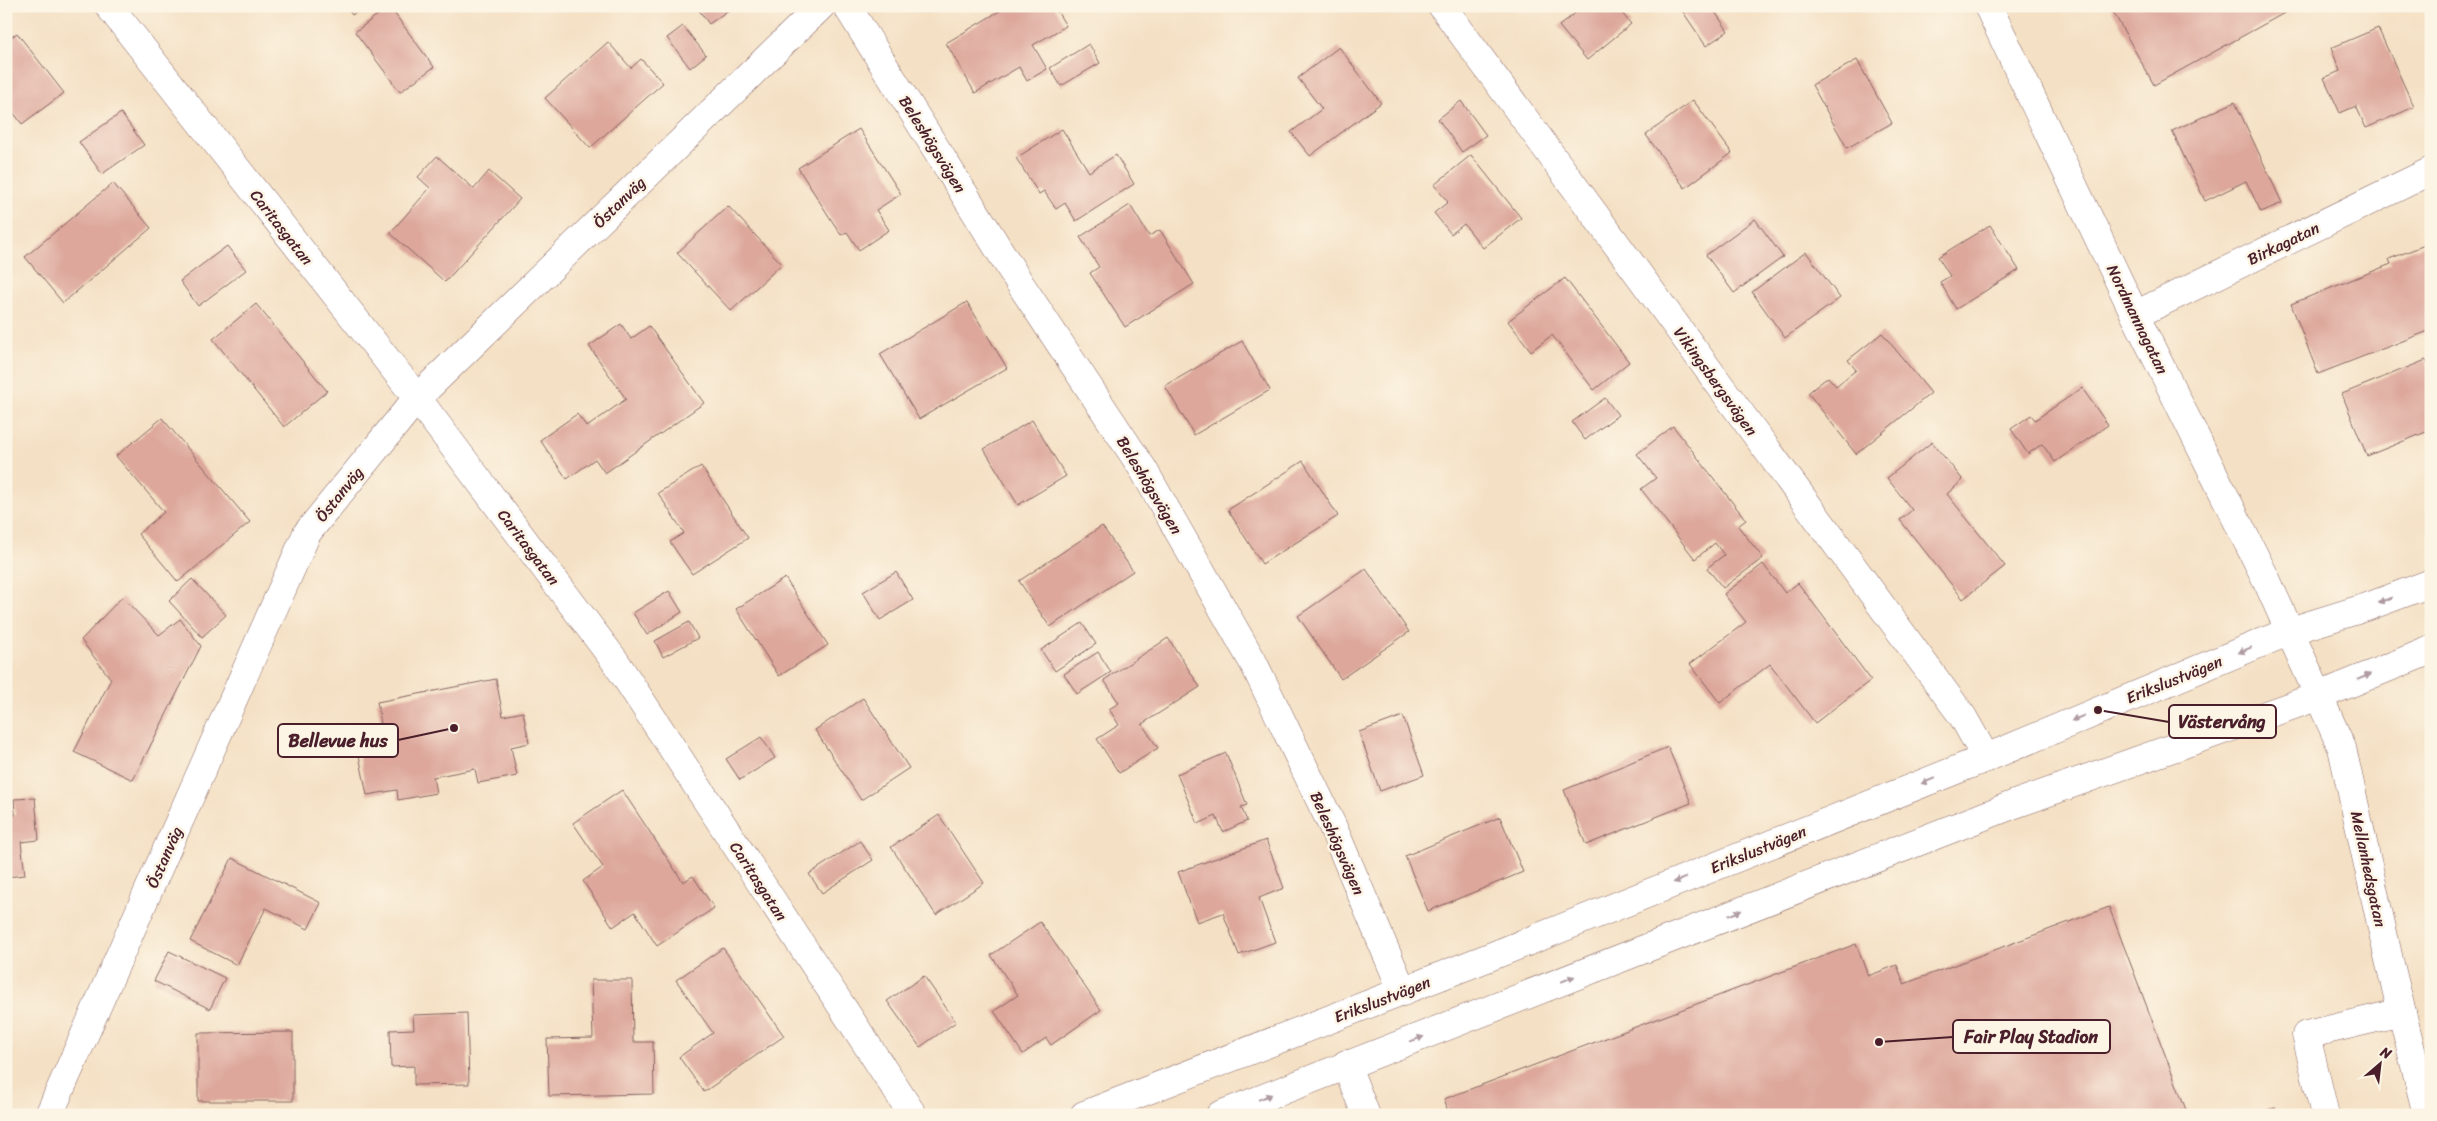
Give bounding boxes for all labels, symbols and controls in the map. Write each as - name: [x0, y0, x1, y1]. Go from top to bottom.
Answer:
- street label: Beleshögsvägen: [891, 90, 974, 199]
- street label: Östanväg: [586, 169, 653, 235]
- street label: Caritasgatan: [242, 183, 321, 272]
- street label: Birkagatan: [2242, 213, 2325, 273]
- street label: Nordmannagatan: [2098, 259, 2177, 380]
- street label: Vikingsbergsvägen: [1666, 320, 1766, 443]
- street label: Beleshögsvägen: [1109, 430, 1191, 541]
- street label: Östanväg: [308, 460, 371, 529]
- street label: Caritasgatan: [490, 502, 568, 592]
- one-way arrow: [2377, 596, 2392, 604]
- street label: Erikslustvägen: [2122, 647, 2227, 712]
- one-way arrow: [2238, 647, 2252, 655]
- one-way arrow: [2357, 672, 2371, 680]
- callout: Västervång: [2169, 705, 2276, 738]
- text: Västervång: [2178, 706, 2266, 738]
- one-way arrow: [2071, 714, 2085, 722]
- callout: Bellevue hus: [278, 724, 398, 757]
- text: Bellevue hus: [288, 725, 388, 757]
- one-way arrow: [1921, 778, 1936, 785]
- street label: Beleshögsvägen: [1302, 787, 1373, 900]
- street label: Mellanhedsgatan: [2342, 808, 2395, 930]
- street label: Erikslustvägen: [1706, 817, 1811, 882]
- street label: Östanväg: [138, 822, 191, 893]
- street label: Caritasgatan: [722, 835, 796, 927]
- one-way arrow: [1673, 877, 1687, 885]
- one-way arrow: [1728, 909, 1743, 917]
- street label: Erikslustvägen: [1329, 968, 1435, 1031]
- one-way arrow: [1561, 975, 1576, 983]
- callout: Fair Play Stadion: [1953, 1020, 2110, 1053]
- text: Fair Play Stadion: [1963, 1021, 2098, 1053]
- one-way arrow: [1410, 1035, 1425, 1043]
- north arrow: [2354, 1038, 2404, 1088]
- text: N: [2375, 1039, 2396, 1066]
- one-way arrow: [1258, 1092, 1272, 1100]

